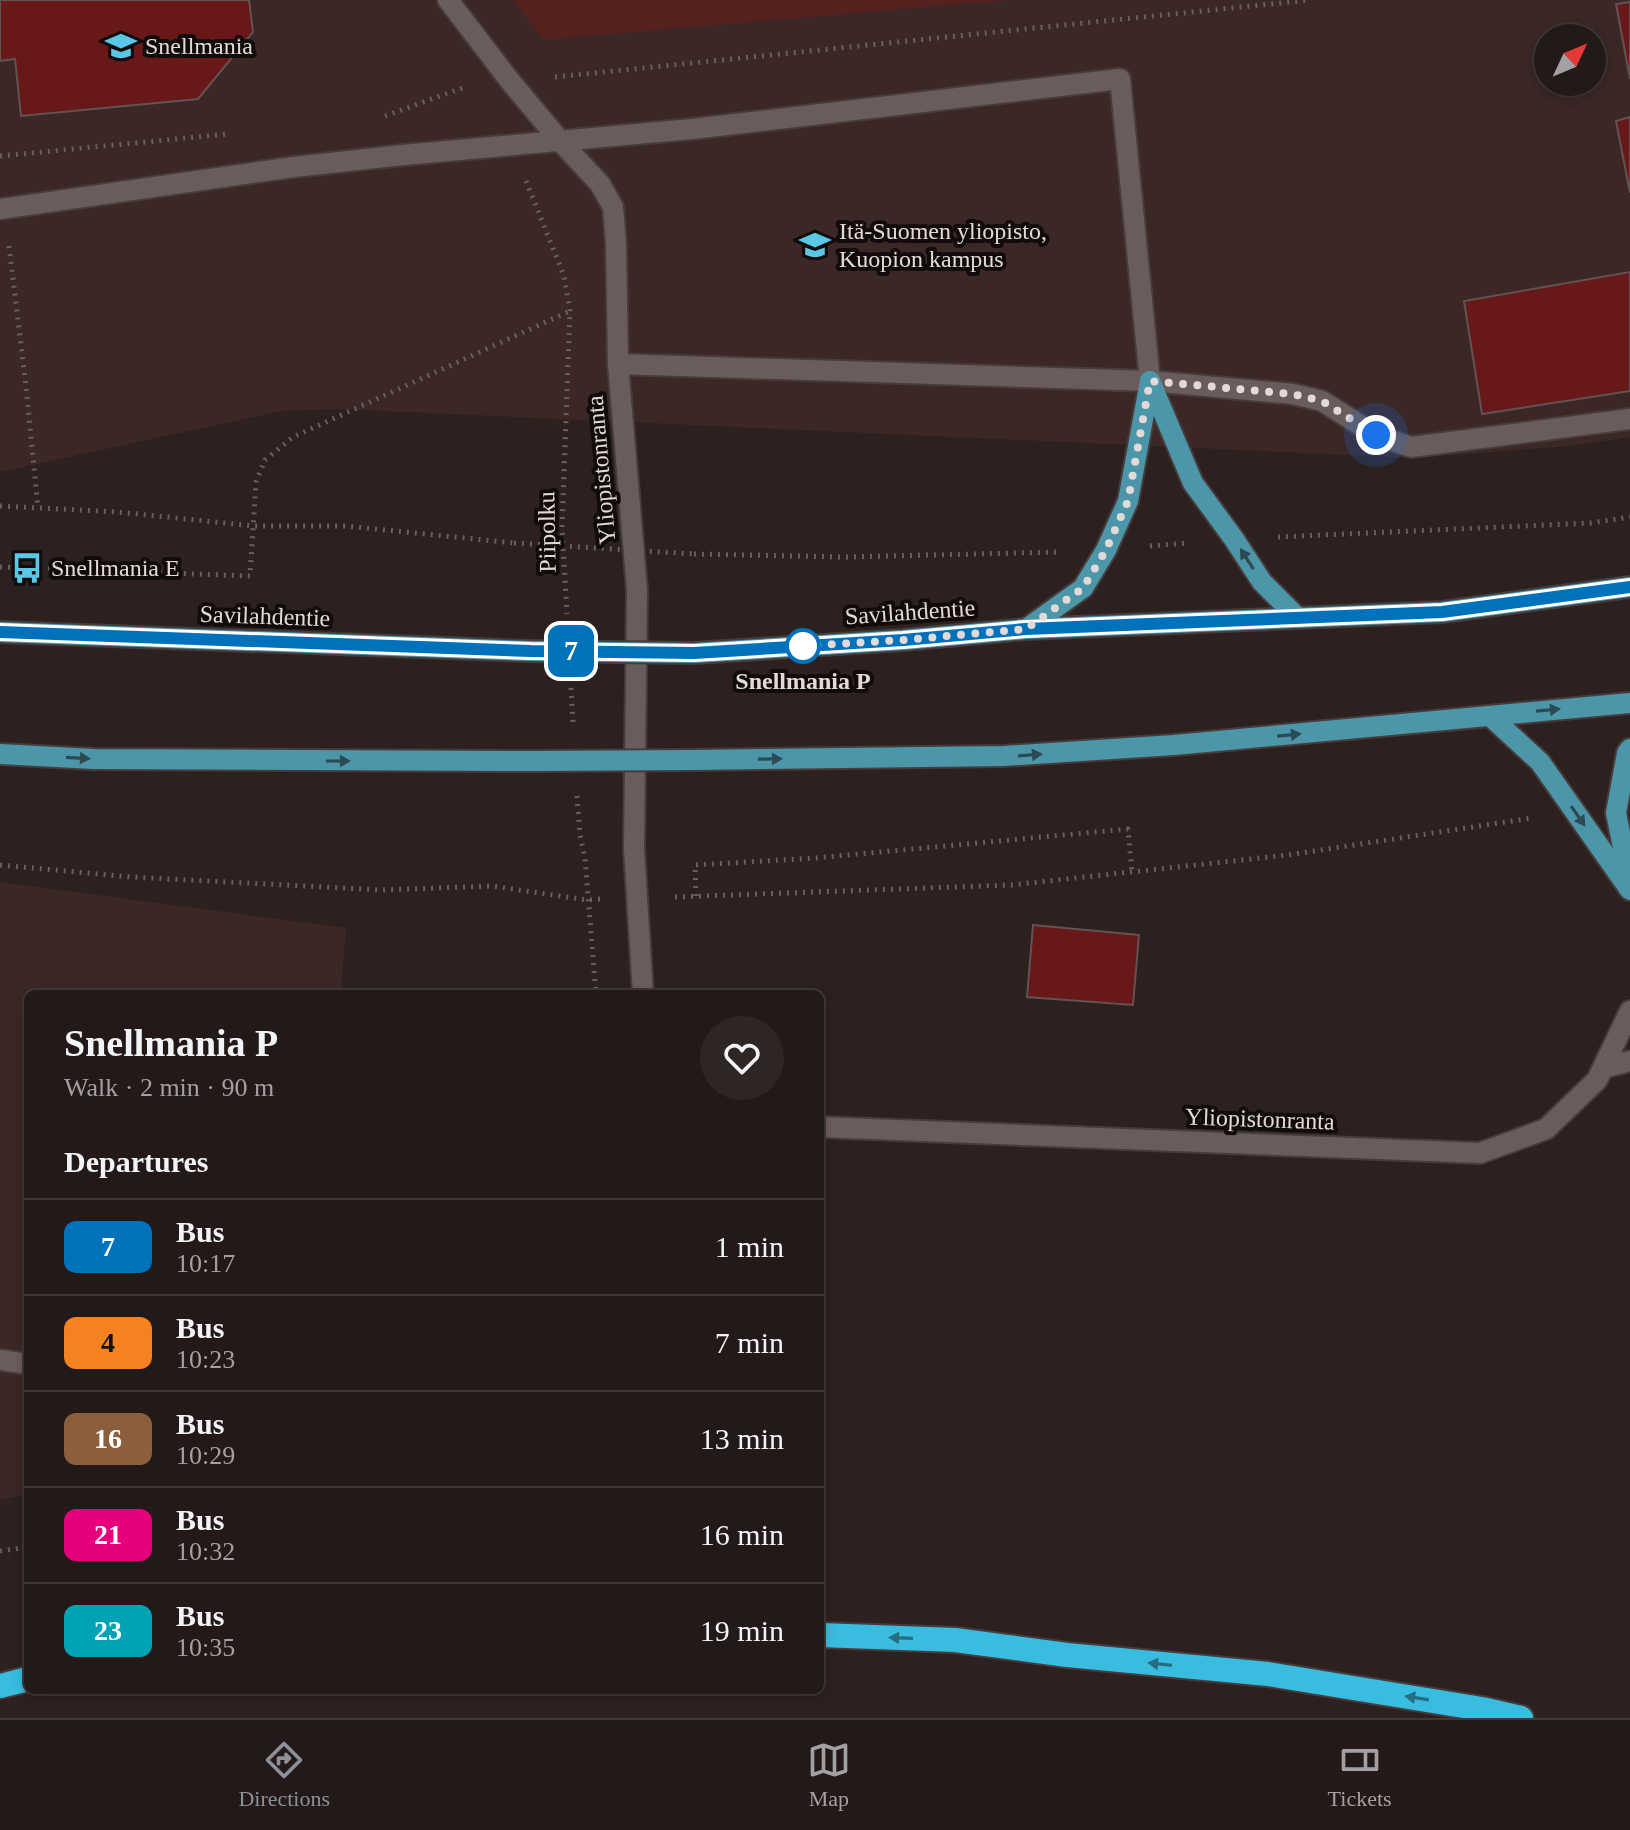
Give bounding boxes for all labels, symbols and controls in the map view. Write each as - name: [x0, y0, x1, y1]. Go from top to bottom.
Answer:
- north arrow: [1534, 24, 1606, 96]
- map controls: [1534, 24, 1606, 96]
- school or university icon: Snellmania: [104, 29, 138, 63]
- place label: Snellmania: [145, 33, 253, 59]
- place label: Itä-Suomen yliopisto, Kuopion kampus: [839, 218, 1047, 272]
- school or university icon: Itä-Suomen yliopisto, Kuopion kampus: [798, 228, 832, 262]
- street label: Yliopistonranta: [582, 394, 620, 546]
- your location: [1356, 415, 1396, 455]
- street label: Piipolku: [533, 491, 561, 573]
- one-way arrow: [1240, 549, 1255, 570]
- bus stop icon: Snellmania E: [10, 551, 44, 585]
- place label: Snellmania E: [51, 555, 180, 581]
- street label: Savilahdentie: [844, 594, 976, 630]
- street label: Savilahdentie: [199, 601, 331, 631]
- line badge: 7: [545, 625, 597, 677]
- marker: Snellmania P: [786, 629, 820, 663]
- text: 7: [564, 635, 578, 666]
- place label: Snellmania P: [735, 668, 871, 694]
- one-way arrow: [1536, 704, 1561, 717]
- one-way arrow: [1277, 728, 1302, 741]
- one-way arrow: [1018, 748, 1043, 761]
- one-way arrow: [66, 752, 91, 765]
- one-way arrow: [758, 753, 783, 765]
- one-way arrow: [326, 754, 351, 767]
- one-way arrow: [1570, 805, 1585, 826]
- button: heart: [700, 1016, 784, 1100]
- text: Snellmania P: [64, 1022, 278, 1064]
- text: Walk · 2 min · 90 m: [64, 1073, 274, 1102]
- street label: Yliopistonranta: [1185, 1103, 1335, 1135]
- text: Departures: [64, 1145, 208, 1178]
- text: Bus: [176, 1215, 224, 1248]
- text: 1 min: [715, 1230, 784, 1263]
- text: 7: [101, 1231, 115, 1262]
- text: 10:17: [176, 1249, 235, 1278]
- text: Bus: [176, 1311, 224, 1344]
- text: 7 min: [715, 1326, 784, 1359]
- text: 4: [101, 1327, 115, 1358]
- text: 10:23: [176, 1345, 235, 1374]
- text: Bus: [176, 1407, 224, 1440]
- text: 13 min: [700, 1422, 784, 1455]
- text: 16: [94, 1423, 122, 1454]
- text: 10:29: [176, 1441, 235, 1470]
- text: Bus: [176, 1503, 224, 1536]
- text: 16 min: [700, 1518, 784, 1551]
- text: 21: [94, 1519, 122, 1550]
- text: 10:32: [176, 1537, 235, 1566]
- text: Bus: [176, 1599, 224, 1632]
- text: 19 min: [700, 1614, 784, 1647]
- text: 23: [94, 1615, 122, 1646]
- one-way arrow: [888, 1631, 913, 1644]
- text: 10:35: [176, 1633, 235, 1662]
- one-way arrow: [1147, 1657, 1172, 1670]
- one-way arrow: [1404, 1691, 1429, 1704]
- tab: Directions: [238, 1738, 330, 1812]
- tab: Map: [807, 1738, 851, 1812]
- tab: Tickets: [1328, 1738, 1392, 1812]

